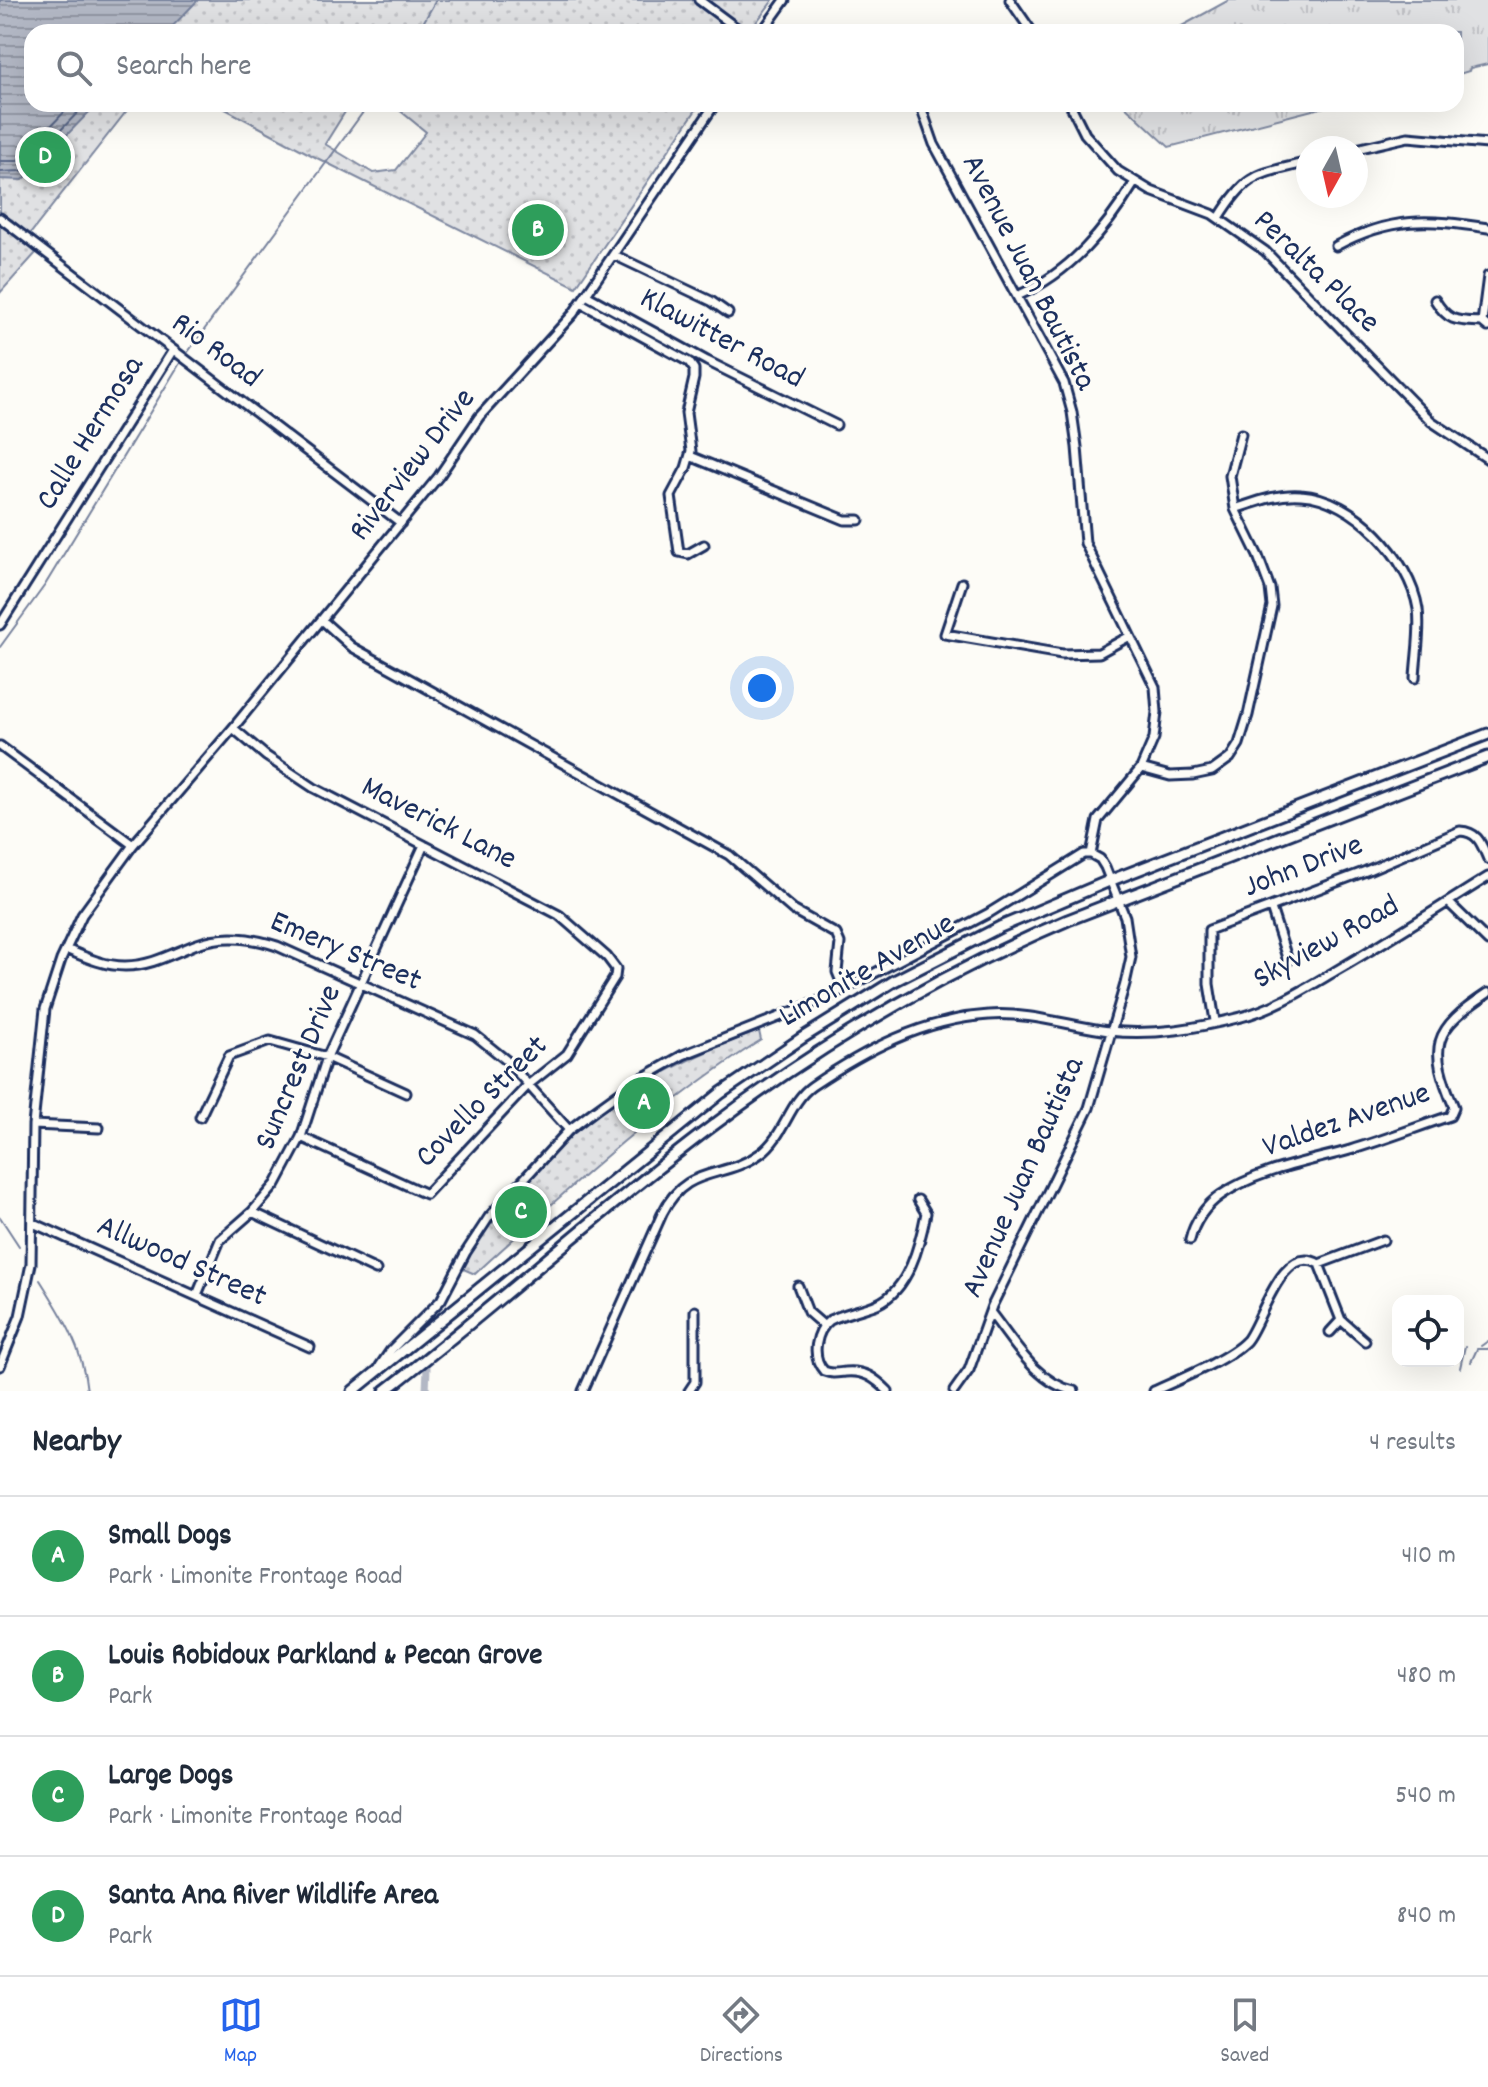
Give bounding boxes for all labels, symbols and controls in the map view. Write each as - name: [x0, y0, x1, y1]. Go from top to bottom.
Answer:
- search box: [24, 24, 1464, 112]
- icon: search: [52, 46, 96, 90]
- text: Search here: [116, 47, 252, 90]
- pin: D: [19, 127, 71, 187]
- north arrow: [1296, 136, 1368, 208]
- street label: Avenue Juan Bautista: [948, 147, 1107, 400]
- pin: B: [512, 200, 564, 260]
- street label: Peralta Place: [1241, 200, 1389, 346]
- street label: Klawitter Road: [630, 277, 812, 403]
- street label: Rio Road: [160, 303, 270, 401]
- street label: Calle Hermosa: [26, 347, 158, 520]
- street label: Riverview Drive: [339, 379, 489, 553]
- your location: [742, 668, 782, 708]
- street label: Maverick Lane: [352, 766, 524, 884]
- street label: John Drive: [1238, 824, 1370, 912]
- street label: Skyview Road: [1245, 885, 1409, 1003]
- street label: Emery Street: [262, 900, 428, 1006]
- street label: Limonite Avenue: [771, 903, 965, 1041]
- street label: Suncrest Drive: [244, 978, 356, 1158]
- street label: Covello Street: [406, 1026, 560, 1180]
- street label: Avenue Juan Bautista: [951, 1049, 1099, 1306]
- street label: Valdez Avenue: [1257, 1072, 1437, 1172]
- pin: A: [618, 1073, 670, 1133]
- pin: C: [495, 1182, 547, 1242]
- street label: Allwood Street: [89, 1205, 274, 1321]
- map controls: [1392, 1295, 1464, 1367]
- button: locate: [1392, 1295, 1464, 1367]
- text: Nearby: [32, 1419, 121, 1468]
- text: 4 results: [1369, 1425, 1456, 1462]
- text: Small Dogs: [108, 1516, 232, 1559]
- text: A: [51, 1538, 65, 1575]
- text: 410 m: [1402, 1538, 1456, 1575]
- text: Park · Limonite Frontage Road: [108, 1559, 403, 1596]
- text: Louis Robidoux Parkland & Pecan Grove: [108, 1636, 543, 1679]
- text: B: [52, 1658, 64, 1695]
- text: 480 m: [1397, 1658, 1456, 1695]
- text: Park: [108, 1679, 152, 1716]
- text: Large Dogs: [108, 1756, 233, 1799]
- text: C: [52, 1778, 64, 1815]
- text: 540 m: [1395, 1778, 1456, 1815]
- text: Park · Limonite Frontage Road: [108, 1799, 403, 1836]
- text: Santa Ana River Wildlife Area: [108, 1876, 438, 1919]
- text: D: [51, 1898, 65, 1935]
- text: 840 m: [1397, 1898, 1456, 1935]
- text: Park: [108, 1919, 152, 1956]
- tab: Map: [219, 1993, 263, 2072]
- tab: Directions: [700, 1993, 783, 2072]
- tab: Saved: [1220, 1993, 1269, 2072]

